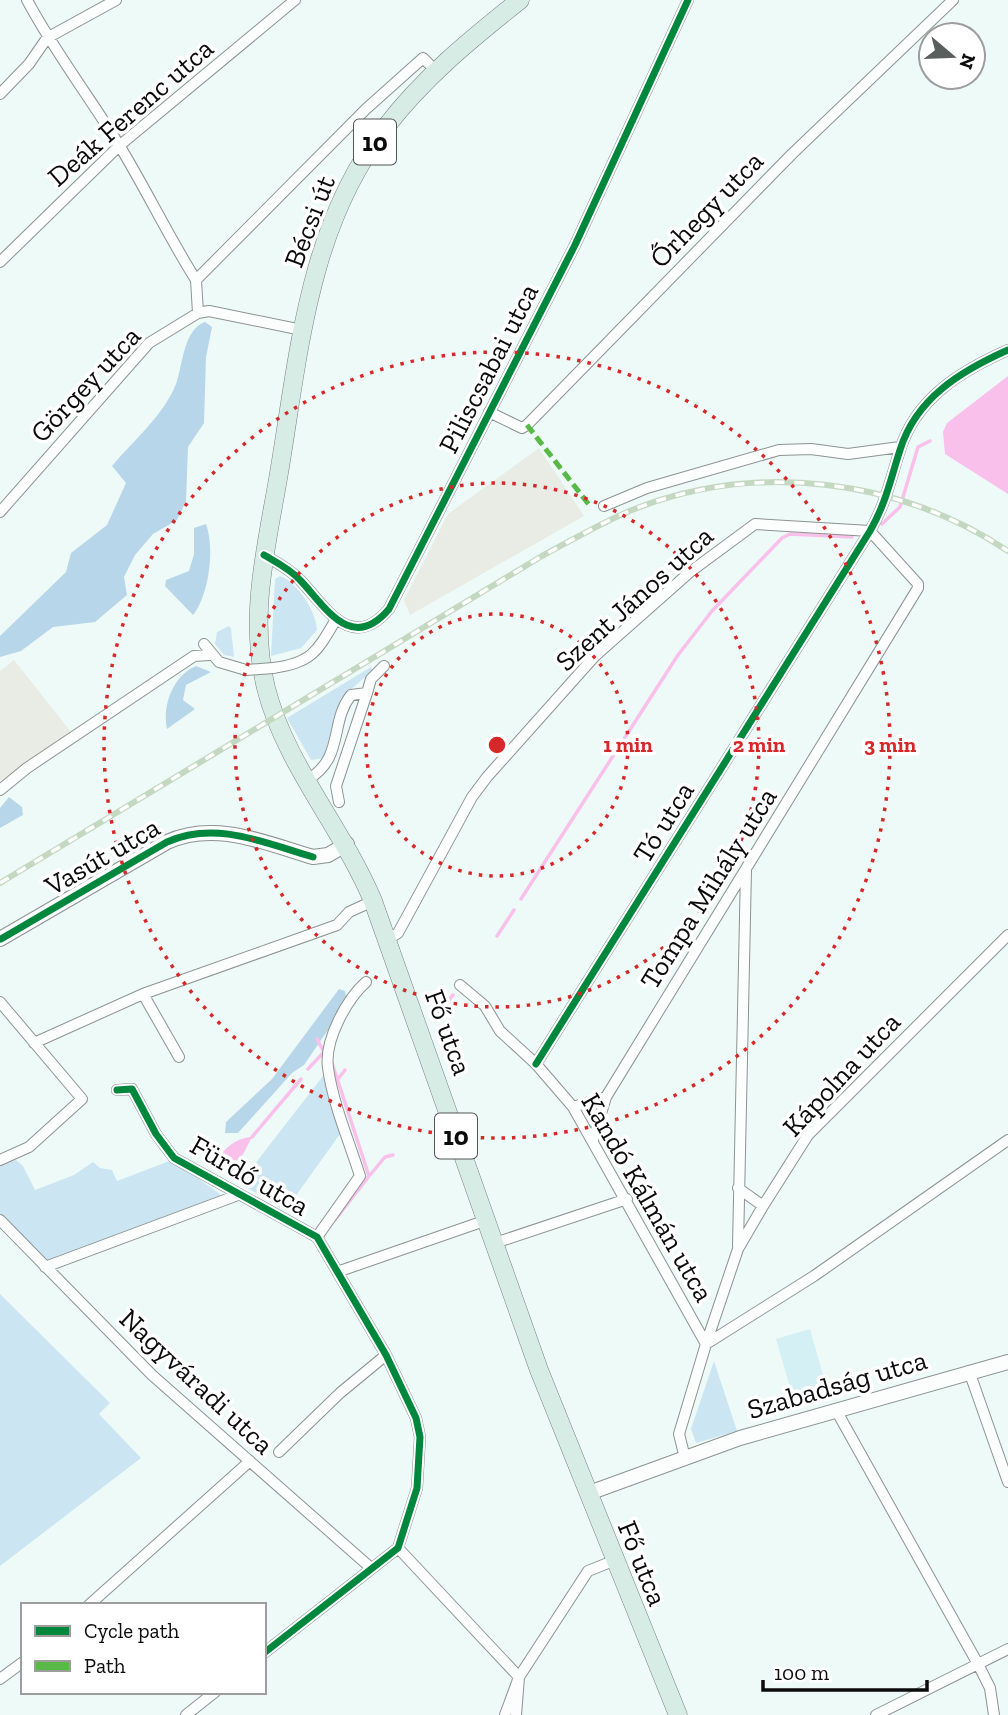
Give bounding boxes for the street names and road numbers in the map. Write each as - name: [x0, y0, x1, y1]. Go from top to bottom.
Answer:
- street label: Deák Ferenc utca: [41, 31, 220, 193]
- road number: 10: [354, 119, 396, 164]
- street label: Őrhegy utca: [643, 144, 770, 274]
- street label: Bécsi út: [277, 170, 342, 272]
- street label: Piliscsabai utca: [432, 278, 545, 458]
- street label: Görgey utca: [24, 319, 148, 449]
- street label: Szent János utca: [549, 519, 720, 678]
- street label: Tó utca: [626, 775, 701, 869]
- street label: Tompa Mihály utca: [633, 781, 784, 995]
- street label: Vasút utca: [38, 810, 166, 903]
- street label: Fő utca: [418, 985, 479, 1080]
- street label: Kápolna utca: [776, 1005, 907, 1143]
- street label: Kandó Kálmán utca: [574, 1087, 721, 1308]
- road number: 10: [435, 1114, 477, 1158]
- street label: Fürdő utca: [184, 1128, 315, 1223]
- street label: Nagyváradi utca: [113, 1302, 281, 1461]
- street label: Szabadság utca: [744, 1343, 931, 1426]
- street label: Fő utca: [611, 1516, 675, 1611]

